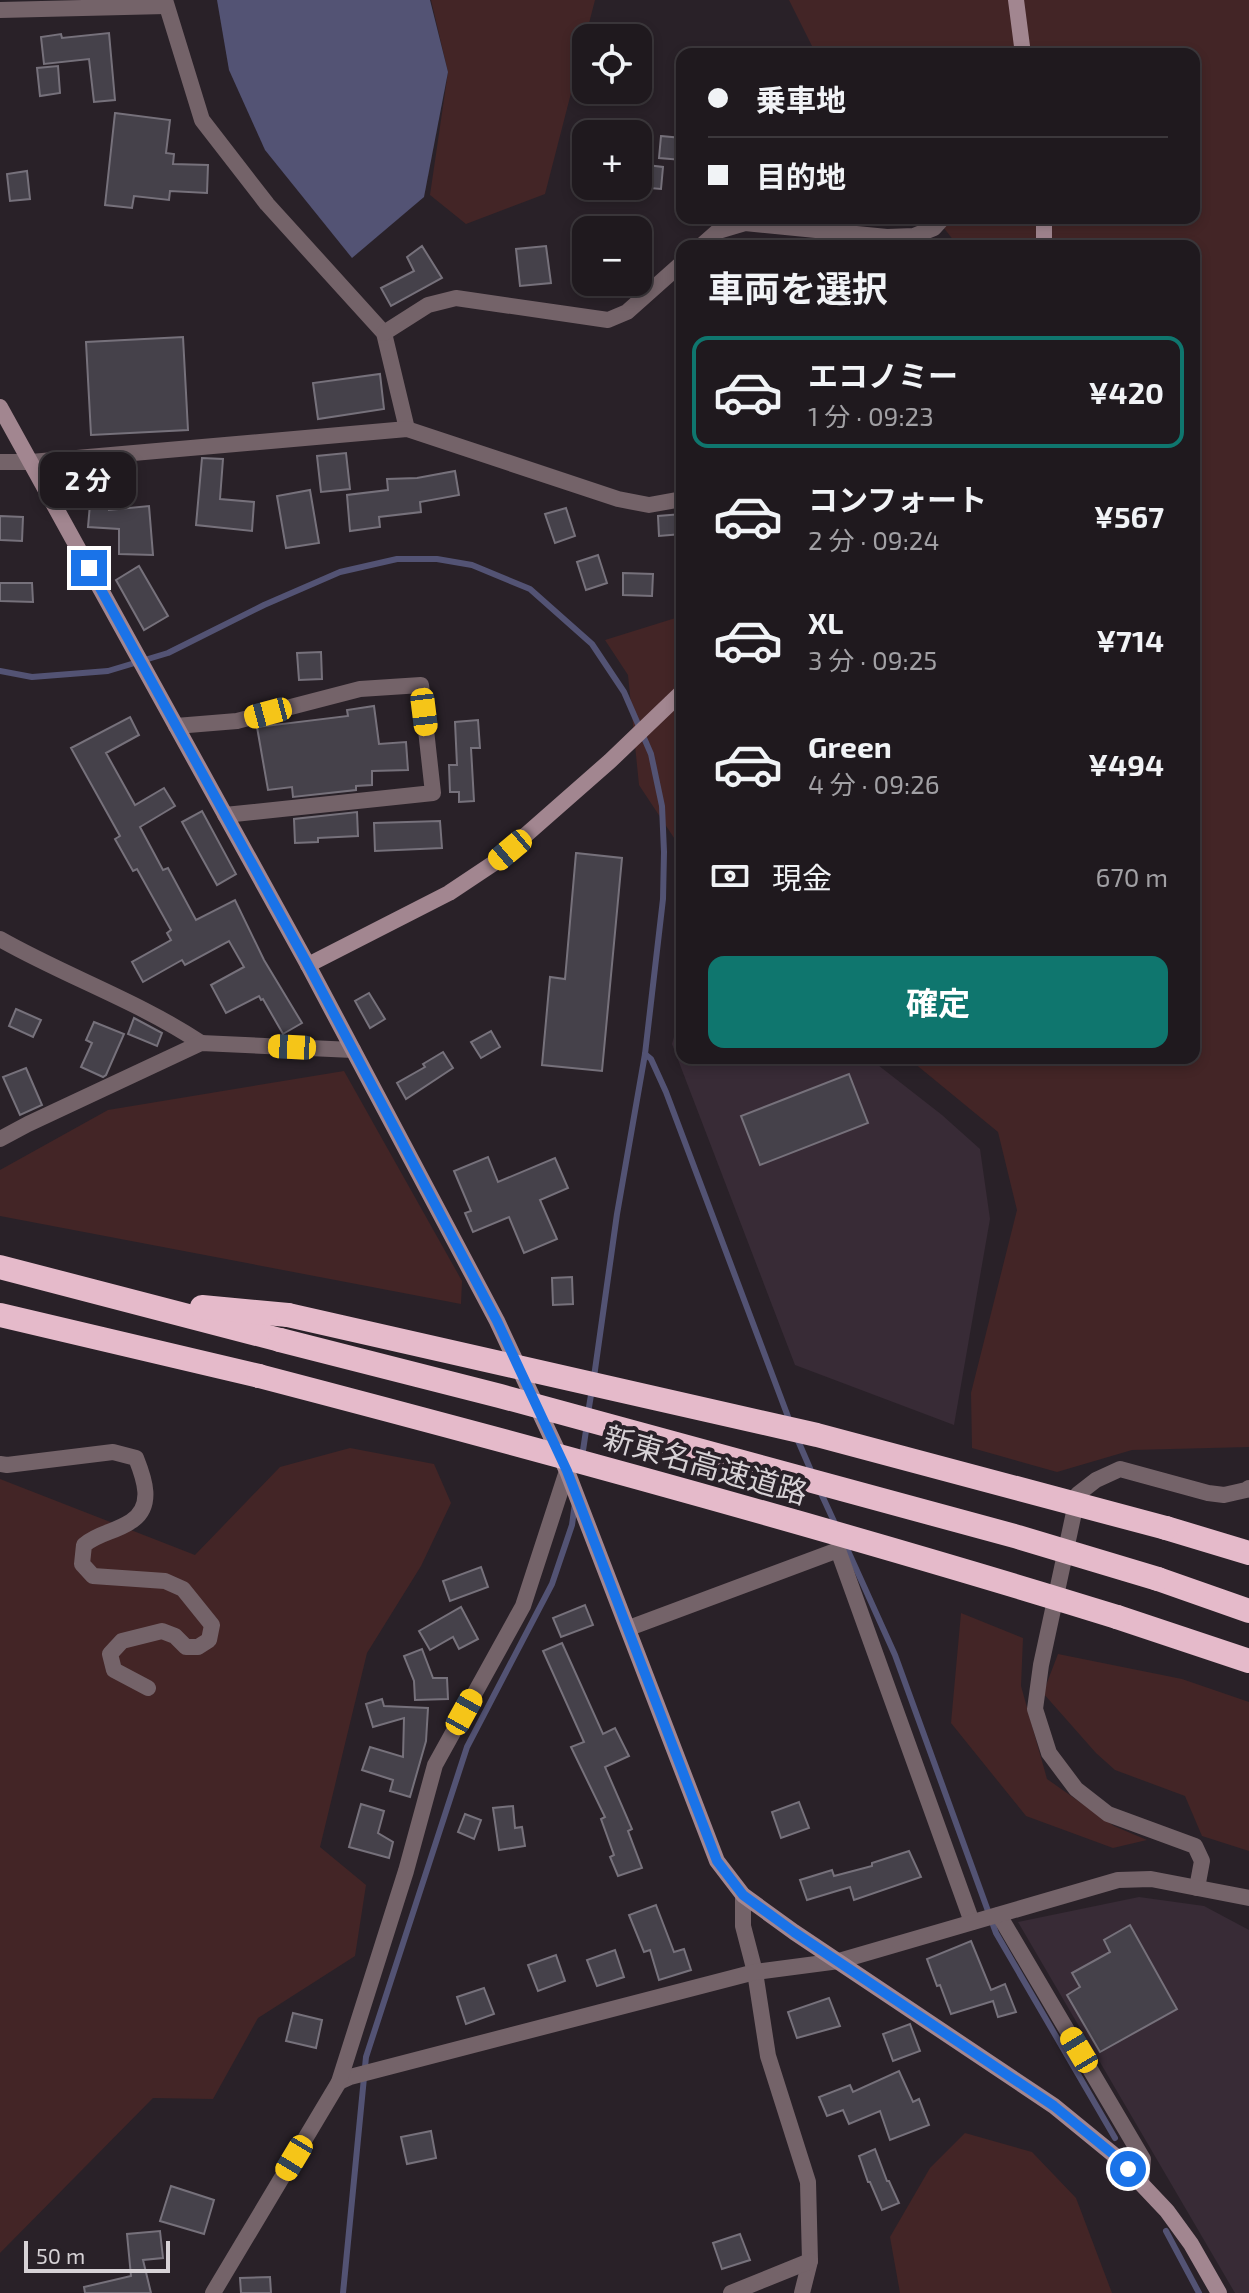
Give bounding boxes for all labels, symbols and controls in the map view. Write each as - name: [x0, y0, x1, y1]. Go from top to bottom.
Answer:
- map controls: [572, 24, 652, 296]
- button: locate: [572, 24, 652, 104]
- text: 乗車地: [756, 81, 846, 117]
- button: +: [572, 120, 652, 200]
- text: 目的地: [756, 158, 846, 194]
- button: −: [572, 216, 652, 296]
- text: 車両を選択: [708, 266, 888, 309]
- icon: car: [712, 356, 784, 428]
- text: エコノミー: [808, 357, 958, 393]
- text: ¥420: [1089, 374, 1164, 410]
- text: 1 分 · 09:23: [808, 400, 934, 431]
- callout: 2 分: [41, 452, 137, 508]
- text: 2 分: [65, 464, 111, 495]
- icon: car: [712, 480, 784, 552]
- text: コンフォート: [808, 481, 987, 517]
- text: ¥567: [1094, 498, 1164, 534]
- text: 2 分 · 09:24: [808, 524, 939, 555]
- route end: [71, 550, 107, 586]
- icon: car: [712, 604, 784, 676]
- text: XL: [808, 604, 843, 640]
- text: ¥714: [1096, 622, 1164, 658]
- text: 3 分 · 09:25: [808, 644, 937, 675]
- car: [409, 687, 439, 737]
- car: [242, 695, 294, 731]
- icon: car: [712, 728, 784, 800]
- text: Green: [808, 728, 892, 764]
- text: ¥494: [1088, 746, 1164, 782]
- text: 4 分 · 09:26: [808, 768, 940, 799]
- car: [484, 825, 536, 875]
- icon: cash: [708, 854, 752, 898]
- text: 現金: [772, 859, 832, 895]
- text: 670 m: [1096, 861, 1168, 892]
- button: 確定: [708, 956, 1168, 1048]
- car: [267, 1034, 317, 1060]
- street label: 新東名高速道路: [600, 1418, 812, 1510]
- car: [442, 1685, 486, 1739]
- car: [1056, 2023, 1102, 2077]
- car: [271, 2131, 317, 2185]
- route start: [1110, 2151, 1146, 2187]
- scale bar: [24, 2237, 170, 2273]
- text: 50 m: [36, 2242, 85, 2268]

